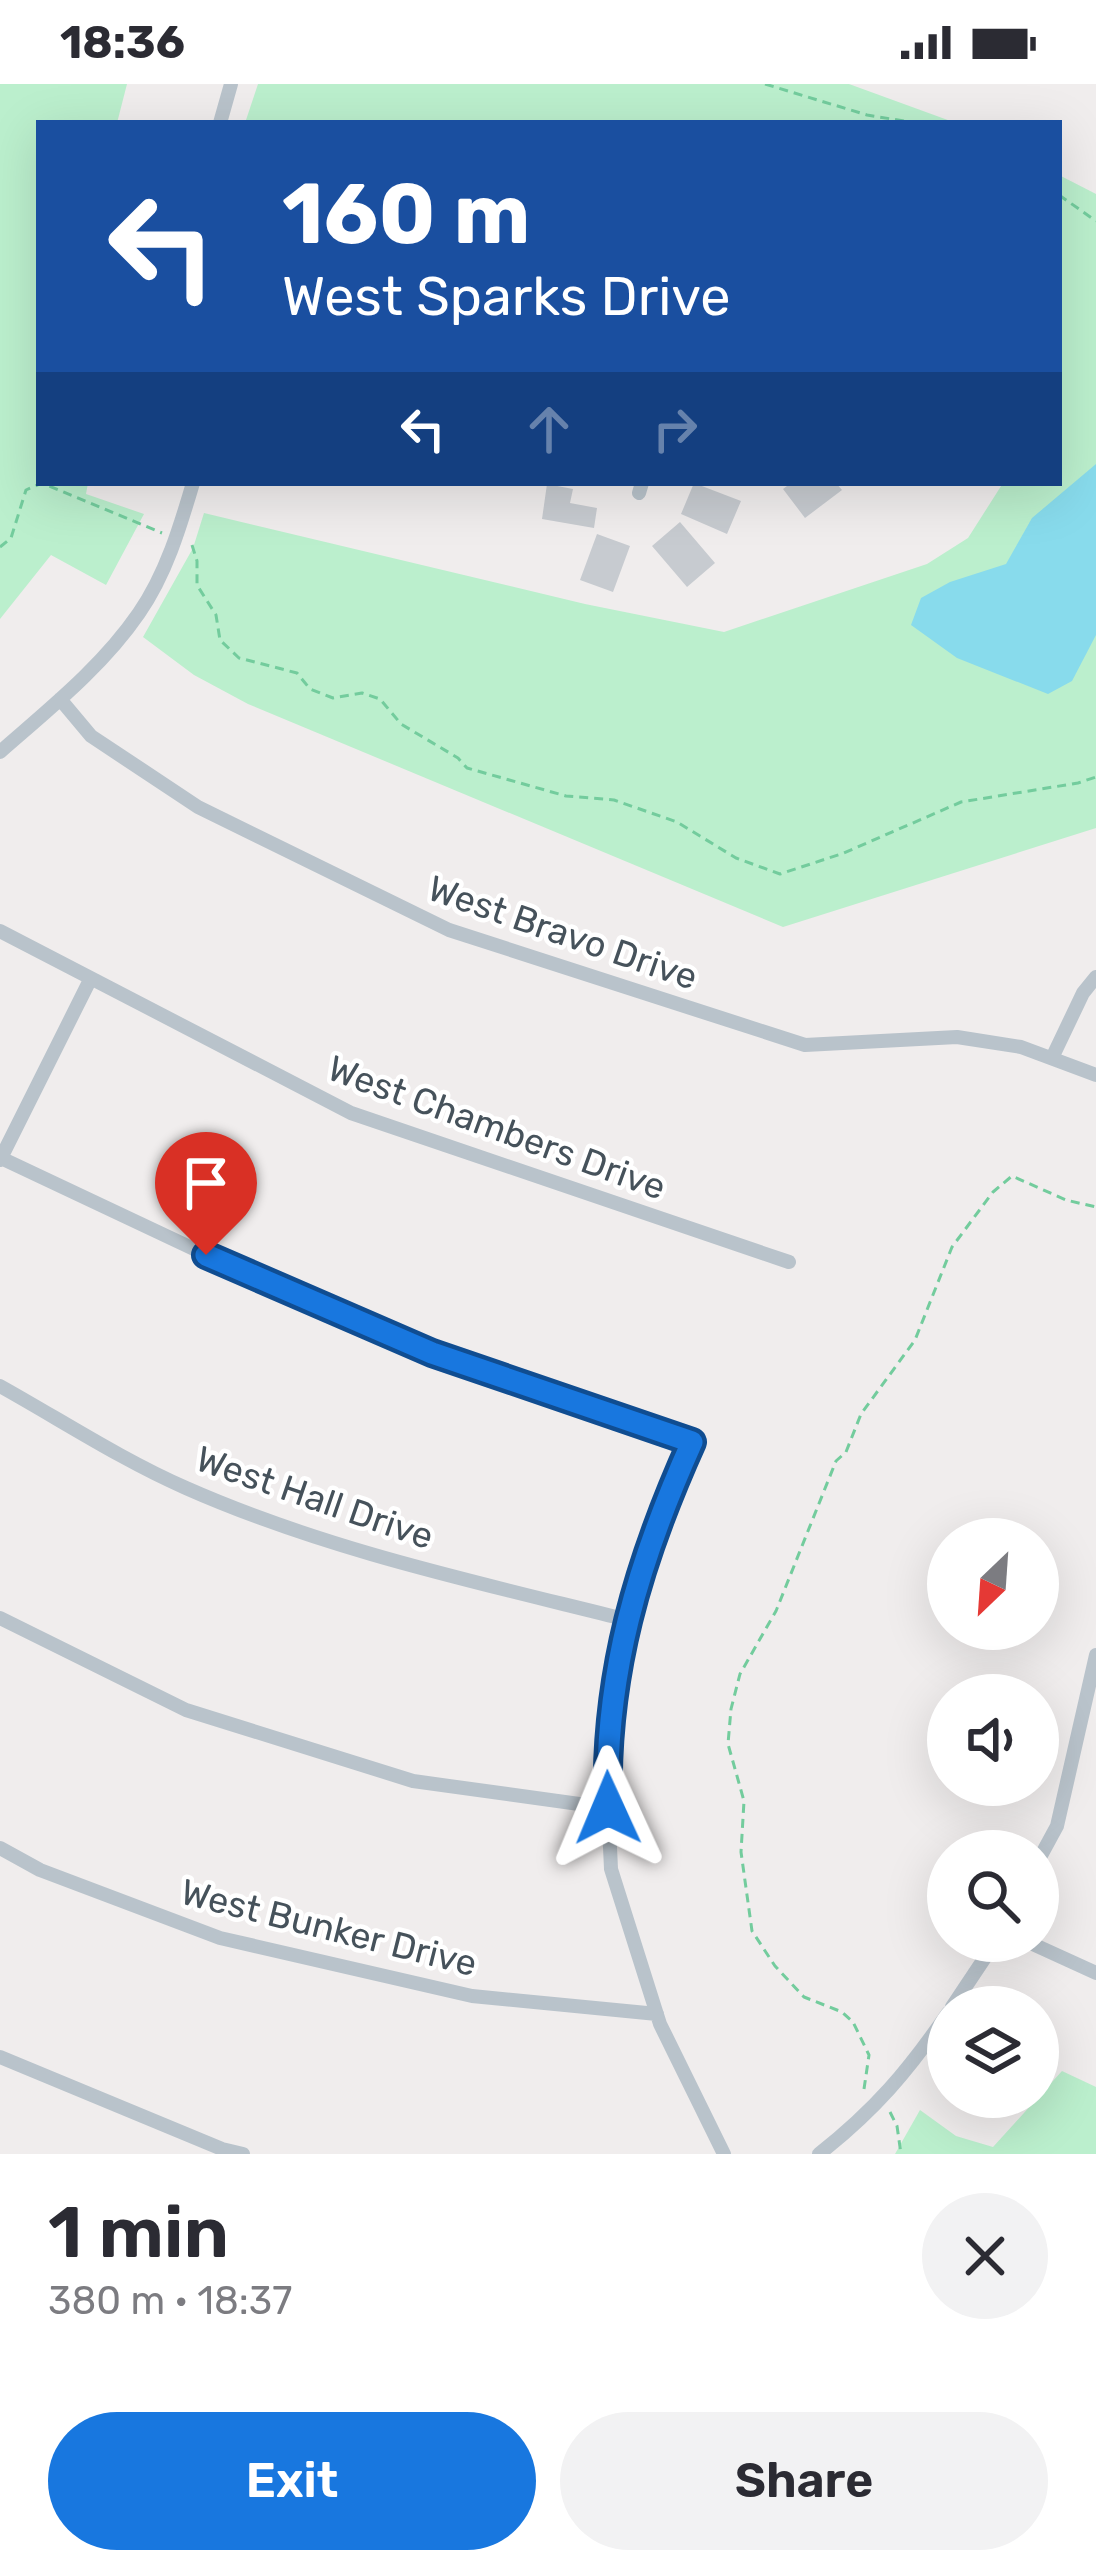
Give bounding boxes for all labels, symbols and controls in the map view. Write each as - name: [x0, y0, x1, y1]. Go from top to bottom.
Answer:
- text: 18:36: [60, 16, 185, 69]
- text: 160 m: [282, 164, 530, 264]
- icon: left: [84, 168, 240, 324]
- text: West Sparks Drive: [282, 265, 730, 329]
- icon: left: [390, 396, 456, 462]
- icon: ahead: [516, 396, 582, 462]
- icon: right: [642, 396, 708, 462]
- street label: West Bravo Drive: [423, 866, 703, 999]
- street label: West Chambers Drive: [322, 1046, 672, 1209]
- pin: [155, 1132, 257, 1255]
- icon: arrive: [173, 1150, 239, 1216]
- street label: West Hall Drive: [191, 1437, 439, 1558]
- north arrow: [927, 1518, 1059, 1650]
- map controls: [927, 1518, 1059, 2118]
- button: sound: [927, 1674, 1059, 1806]
- position arrow: [545, 1745, 671, 1871]
- button: search: [927, 1830, 1059, 1962]
- street label: West Bunker Drive: [177, 1870, 481, 1985]
- button: layers: [927, 1986, 1059, 2118]
- text: 1 min: [48, 2190, 229, 2275]
- button: close: [922, 2193, 1048, 2319]
- text: 380 m · 18:37: [48, 2278, 292, 2324]
- button: Exit: [48, 2412, 536, 2550]
- button: Share: [560, 2412, 1048, 2550]

